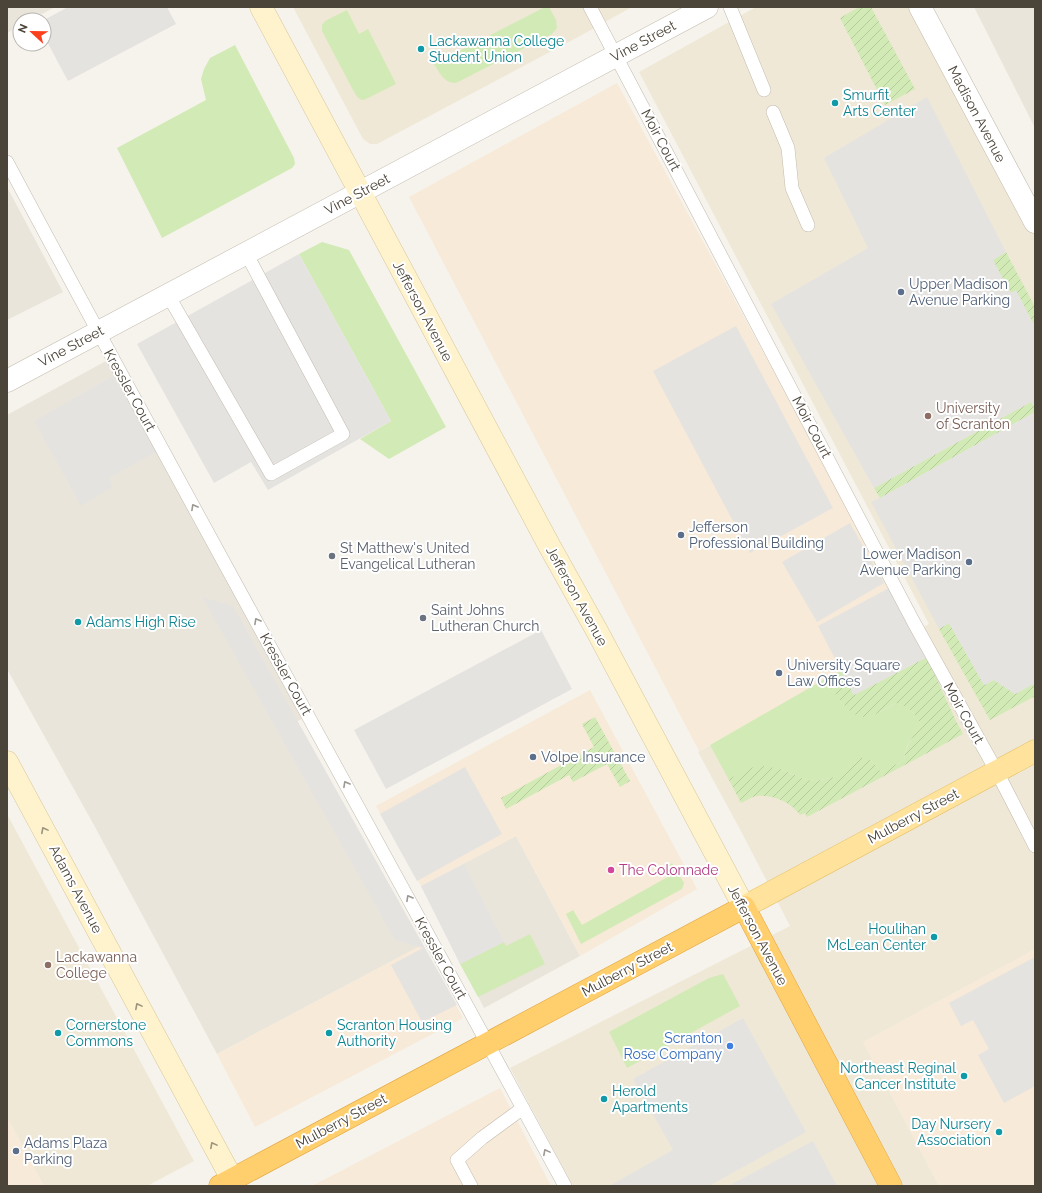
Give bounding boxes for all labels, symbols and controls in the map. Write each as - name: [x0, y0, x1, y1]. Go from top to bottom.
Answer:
- north arrow: [12, 12, 52, 52]
- street label: Vine Street: [608, 17, 679, 65]
- text: N: [16, 22, 31, 35]
- place label: Lackawanna College Student Union: [429, 33, 564, 65]
- marker: Lackawanna College Student Union: [416, 44, 426, 54]
- street label: Madison Avenue: [945, 63, 1009, 165]
- place label: Smurfit Arts Center: [843, 87, 916, 119]
- marker: Smurfit Arts Center: [830, 98, 840, 108]
- street label: Moir Court: [638, 106, 684, 174]
- street label: Vine Street: [322, 170, 393, 218]
- street label: Jefferson Avenue: [390, 258, 456, 364]
- place label: Upper Madison Avenue Parking: [909, 276, 1010, 308]
- marker: Upper Madison Avenue Parking: [896, 287, 906, 297]
- street label: Vine Street: [36, 322, 107, 370]
- street label: Kressler Court: [101, 346, 159, 434]
- street label: Moir Court: [789, 393, 835, 461]
- place label: University of Scranton: [936, 400, 1010, 432]
- marker: University of Scranton: [923, 411, 933, 421]
- one-way arrow: [191, 504, 199, 511]
- place label: Jefferson Professional Building: [689, 519, 824, 551]
- marker: Jefferson Professional Building: [676, 530, 686, 540]
- place label: St Matthew's United Evangelical Lutheran: [340, 540, 476, 572]
- street label: Jefferson Avenue: [543, 543, 611, 649]
- place label: Lower Madison Avenue Parking: [860, 546, 961, 578]
- marker: St Matthew's United Evangelical Lutheran: [327, 551, 337, 561]
- marker: Lower Madison Avenue Parking: [964, 557, 974, 567]
- place label: Saint Johns Lutheran Church: [431, 602, 539, 634]
- marker: Saint Johns Lutheran Church: [418, 613, 428, 623]
- place label: Adams High Rise: [86, 614, 196, 630]
- marker: Adams High Rise: [73, 617, 83, 627]
- one-way arrow: [254, 618, 261, 625]
- street label: Kressler Court: [257, 630, 315, 718]
- place label: University Square Law Offices: [787, 657, 900, 689]
- marker: University Square Law Offices: [774, 668, 784, 678]
- street label: Moir Court: [941, 680, 988, 747]
- place label: Volpe Insurance: [541, 749, 645, 765]
- marker: Volpe Insurance: [528, 752, 538, 762]
- one-way arrow: [344, 781, 351, 788]
- street label: Mulberry Street: [865, 785, 961, 847]
- one-way arrow: [41, 827, 48, 834]
- street label: Adams Avenue: [46, 842, 106, 936]
- place label: The Colonnade: [619, 862, 718, 878]
- marker: The Colonnade: [606, 865, 616, 875]
- street label: Jefferson Avenue: [725, 882, 791, 988]
- one-way arrow: [406, 895, 413, 902]
- street label: Kressler Court: [412, 914, 470, 1002]
- place label: Houlihan McLean Center: [827, 921, 926, 953]
- marker: Houlihan McLean Center: [929, 932, 939, 942]
- street label: Mulberry Street: [579, 938, 675, 1000]
- place label: Lackawanna College: [56, 949, 137, 981]
- marker: Lackawanna College: [43, 960, 53, 970]
- one-way arrow: [136, 1003, 143, 1010]
- place label: Cornerstone Commons: [66, 1017, 146, 1049]
- place label: Scranton Housing Authority: [337, 1017, 452, 1049]
- marker: Cornerstone Commons: [53, 1028, 63, 1038]
- marker: Scranton Housing Authority: [324, 1028, 334, 1038]
- place label: Scranton Rose Company: [624, 1030, 722, 1062]
- marker: Scranton Rose Company: [725, 1041, 735, 1051]
- place label: Northeast Reginal Cancer Institute: [840, 1060, 956, 1092]
- marker: Northeast Reginal Cancer Institute: [959, 1071, 969, 1081]
- place label: Herold Apartments: [612, 1083, 688, 1115]
- street label: Mulberry Street: [293, 1090, 389, 1152]
- marker: Herold Apartments: [599, 1094, 609, 1104]
- place label: Day Nursery Association: [911, 1116, 991, 1148]
- marker: Day Nursery Association: [994, 1127, 1004, 1137]
- place label: Adams Plaza Parking: [24, 1135, 107, 1167]
- one-way arrow: [211, 1142, 218, 1149]
- marker: Adams Plaza Parking: [11, 1146, 21, 1156]
- one-way arrow: [543, 1149, 551, 1156]

